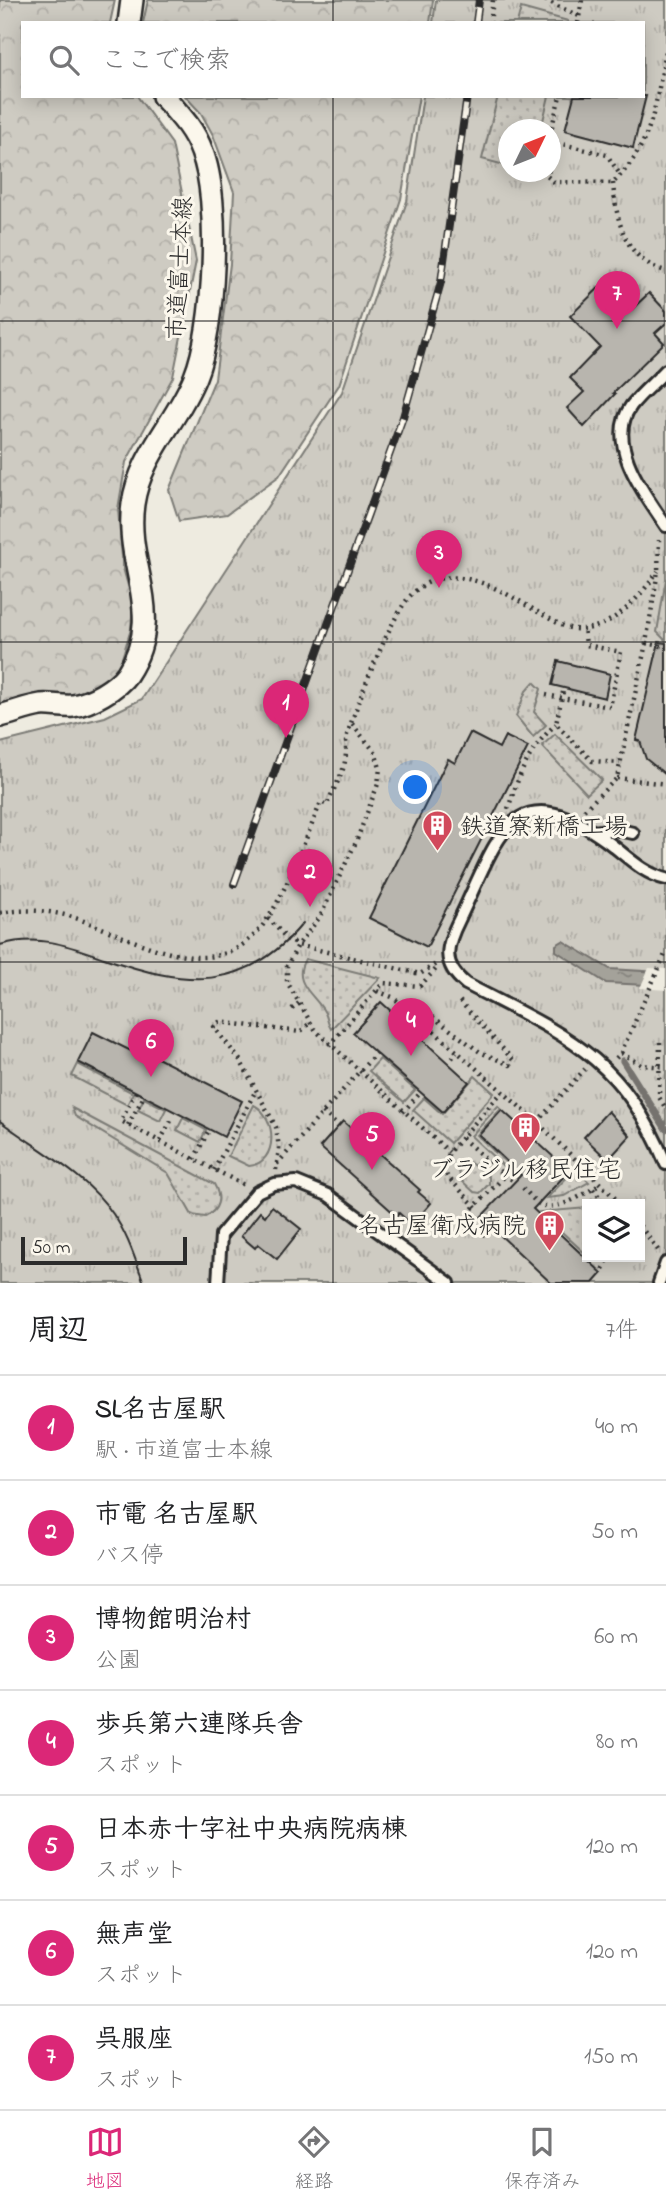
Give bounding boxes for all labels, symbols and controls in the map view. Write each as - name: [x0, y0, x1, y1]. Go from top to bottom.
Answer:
- search box: [21, 21, 645, 98]
- icon: search: [45, 41, 83, 79]
- text: ここで検索: [101, 43, 231, 81]
- north arrow: [498, 119, 561, 182]
- street label: 市道富士本線: [160, 195, 203, 341]
- pin: 7: [594, 271, 640, 329]
- pin: 3: [416, 530, 462, 588]
- pin: 1: [263, 680, 309, 738]
- your location: [398, 770, 432, 804]
- building icon: 鉄道寮新橋工場: [420, 809, 454, 853]
- place label: 鉄道寮新橋工場: [460, 811, 628, 846]
- pin: 2: [287, 849, 333, 907]
- pin: 4: [388, 998, 434, 1056]
- pin: 6: [128, 1019, 174, 1077]
- building icon: ブラジル移民住宅: [508, 1110, 542, 1154]
- pin: 5: [349, 1112, 395, 1170]
- place label: ブラジル移民住宅: [429, 1154, 621, 1189]
- map controls: [582, 1199, 645, 1262]
- button: layers: [582, 1199, 645, 1262]
- building icon: 名古屋衛戍病院: [532, 1208, 566, 1252]
- place label: 名古屋衛戍病院: [358, 1210, 526, 1245]
- scale bar: [21, 1234, 187, 1266]
- text: 50 m: [32, 1235, 71, 1262]
- text: 周辺: [28, 1310, 88, 1354]
- text: 7件: [606, 1315, 638, 1348]
- text: SL名古屋駅: [95, 1392, 225, 1430]
- text: 1: [47, 1411, 55, 1444]
- text: 40 m: [595, 1411, 638, 1444]
- text: 駅 · 市道富士本線: [95, 1435, 272, 1468]
- text: 市電 名古屋駅: [95, 1497, 258, 1535]
- text: 2: [45, 1516, 57, 1549]
- text: 50 m: [591, 1516, 638, 1549]
- text: バス停: [95, 1540, 164, 1573]
- text: 博物館明治村: [95, 1602, 251, 1640]
- text: 3: [46, 1621, 56, 1654]
- text: 60 m: [594, 1621, 638, 1654]
- text: 公園: [95, 1645, 141, 1678]
- text: 歩兵第六連隊兵舎: [95, 1707, 303, 1745]
- text: 4: [46, 1726, 56, 1759]
- text: 80 m: [596, 1726, 638, 1759]
- text: スポット: [95, 1750, 187, 1783]
- text: 日本赤十字社中央病院病棟: [95, 1812, 407, 1850]
- text: 5: [44, 1831, 58, 1864]
- text: 120 m: [586, 1831, 638, 1864]
- text: スポット: [95, 1855, 187, 1888]
- text: 無声堂: [95, 1917, 173, 1955]
- text: 6: [46, 1936, 56, 1969]
- text: 120 m: [586, 1936, 638, 1969]
- text: スポット: [95, 1960, 187, 1993]
- text: 呉服座: [95, 2022, 173, 2060]
- text: 7: [46, 2041, 56, 2074]
- text: 150 m: [584, 2041, 638, 2074]
- text: スポット: [95, 2065, 187, 2098]
- tab: 地図: [86, 2123, 124, 2196]
- tab: 経路: [295, 2123, 333, 2196]
- tab: 保存済み: [504, 2123, 580, 2196]

